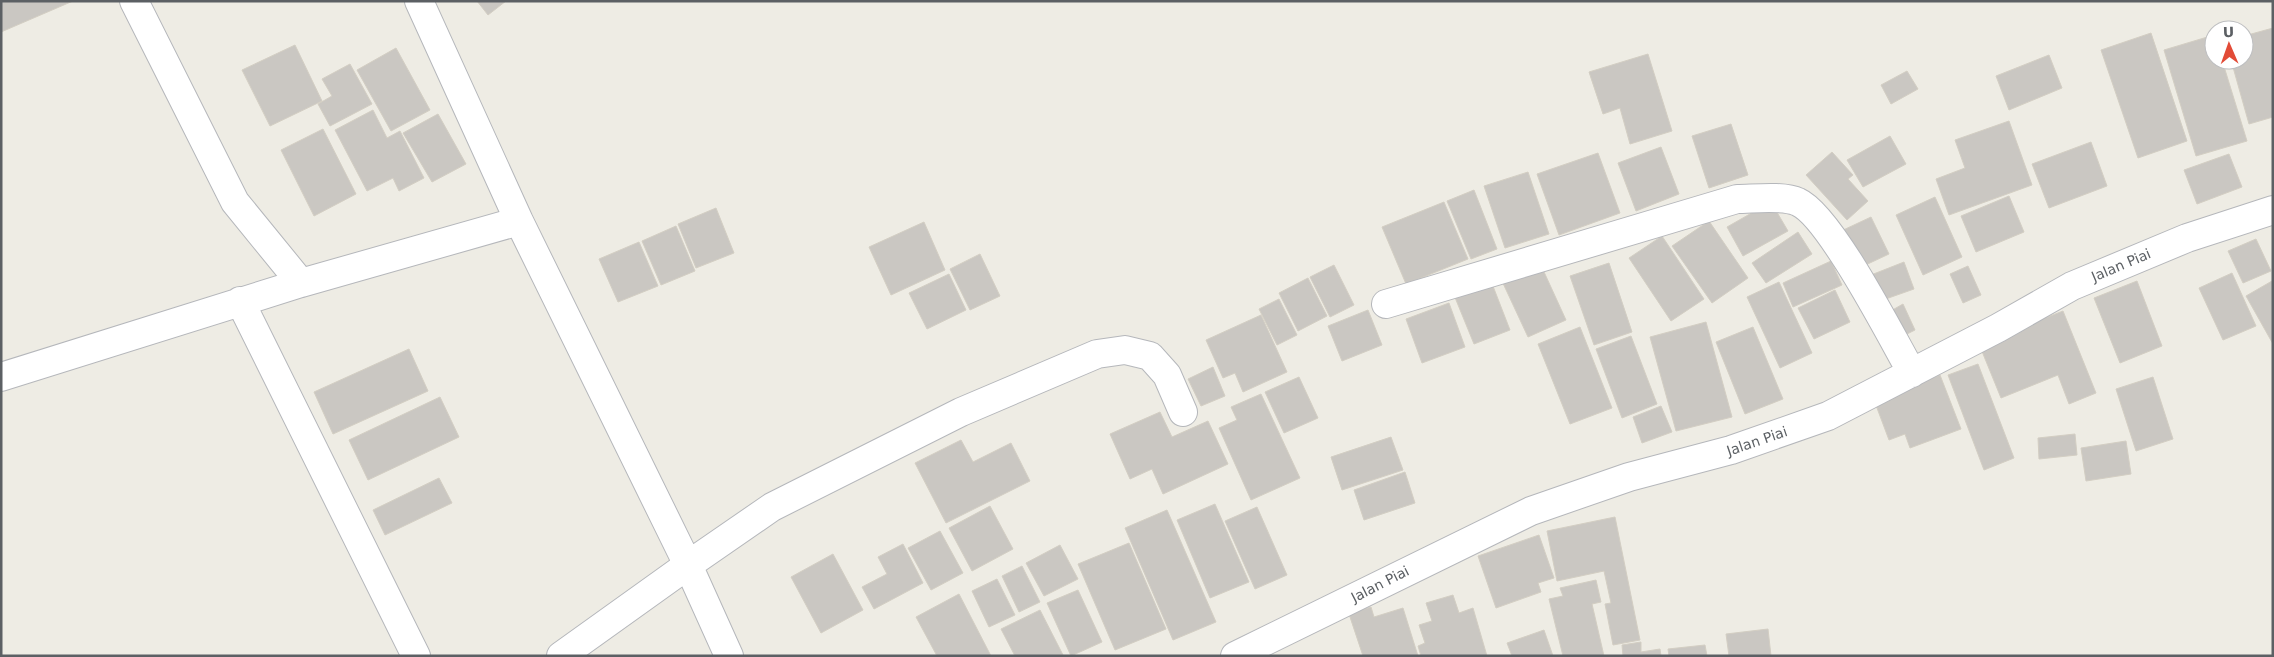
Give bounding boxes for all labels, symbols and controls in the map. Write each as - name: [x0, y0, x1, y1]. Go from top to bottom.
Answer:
- north arrow: [2204, 20, 2254, 70]
- text: U: [2223, 24, 2235, 40]
- street label: Jalan Piai: [2088, 245, 2153, 285]
- street label: Jalan Piai: [1724, 423, 1789, 459]
- street label: Jalan Piai: [1347, 563, 1412, 606]

